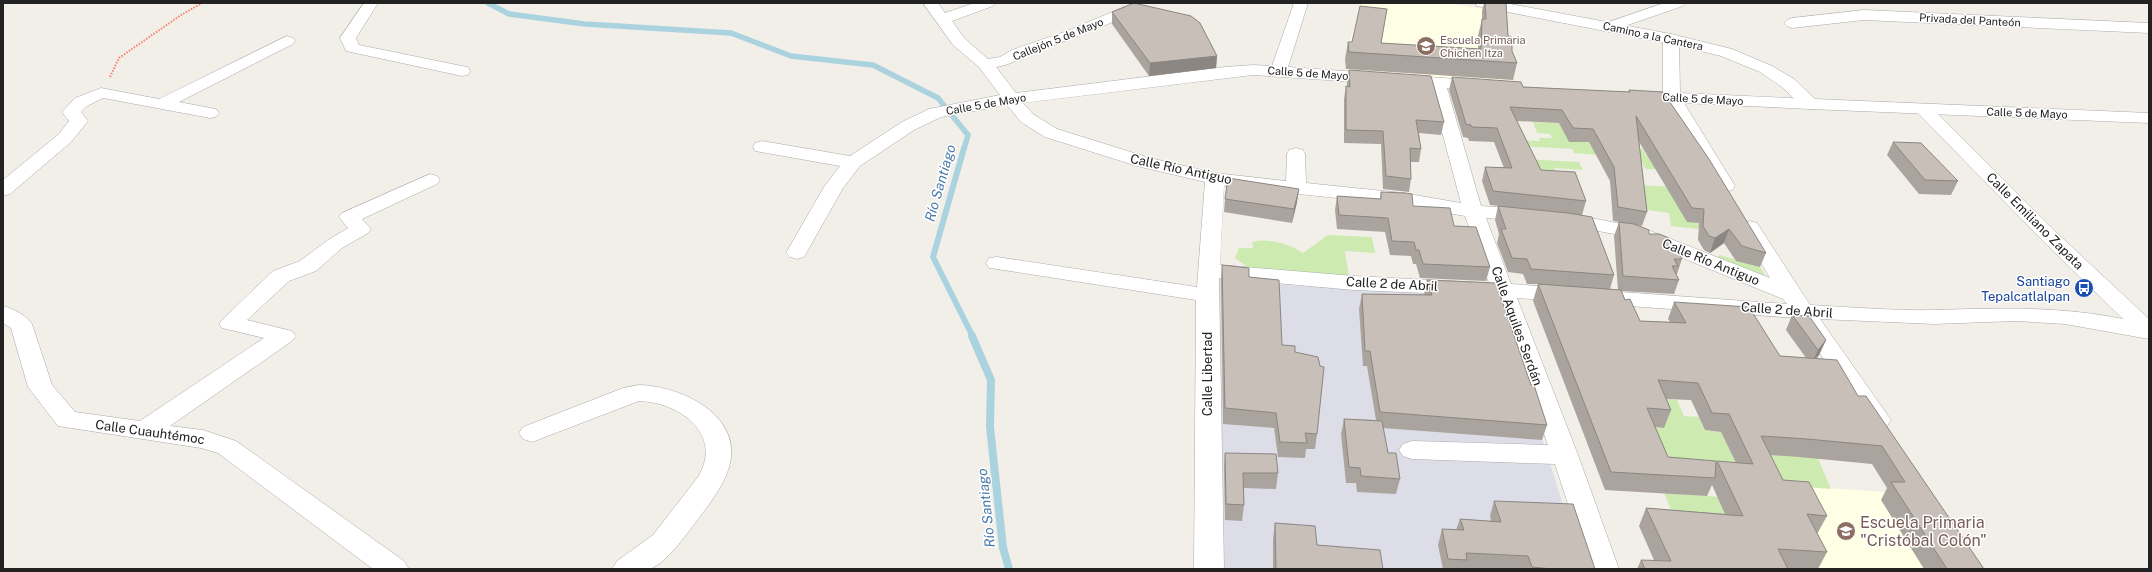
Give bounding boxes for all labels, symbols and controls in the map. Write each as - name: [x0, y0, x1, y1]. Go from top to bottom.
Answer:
- street label: Privada del Panteón: [1919, 11, 2021, 29]
- street label: Callejón 5 de Mayo: [1011, 15, 1105, 63]
- street label: Camino a la Cantera: [1602, 20, 1704, 52]
- place label: Escuela Primaria Chichen Itza: [1440, 34, 1526, 59]
- school or university icon: Escuela Primaria Chichen Itza: [1415, 35, 1437, 57]
- street label: Calle 5 de Mayo: [1267, 64, 1349, 82]
- street label: Calle 5 de Mayo: [945, 91, 1027, 117]
- street label: Calle 5 de Mayo: [1662, 91, 1744, 107]
- street label: Calle 5 de Mayo: [1986, 106, 2068, 120]
- water label: Río Santiago: [921, 142, 959, 223]
- street label: Calle Río Antiguo: [1129, 151, 1233, 187]
- street label: Calle Emiliano Zapata: [1983, 169, 2087, 273]
- street label: Calle Río Antiguo: [1660, 236, 1762, 288]
- street label: Calle Aquiles Serdán: [1488, 264, 1546, 388]
- street label: Calle 2 de Abril: [1346, 274, 1438, 294]
- place label: Santiago Tepalcatlalpan: [1981, 274, 2070, 304]
- bus stop icon: Santiago Tepalcatlalpan: [2073, 277, 2095, 299]
- street label: Calle 2 de Abril: [1741, 299, 1834, 321]
- street label: Calle Libertad: [1200, 332, 1215, 416]
- street label: Calle Cuauhtémoc: [94, 417, 206, 447]
- water label: Río Santiago: [974, 467, 998, 548]
- place label: Escuela Primaria "Cristóbal Colón": [1860, 513, 1987, 550]
- school or university icon: Escuela Primaria "Cristóbal Colón": [1835, 520, 1857, 542]

